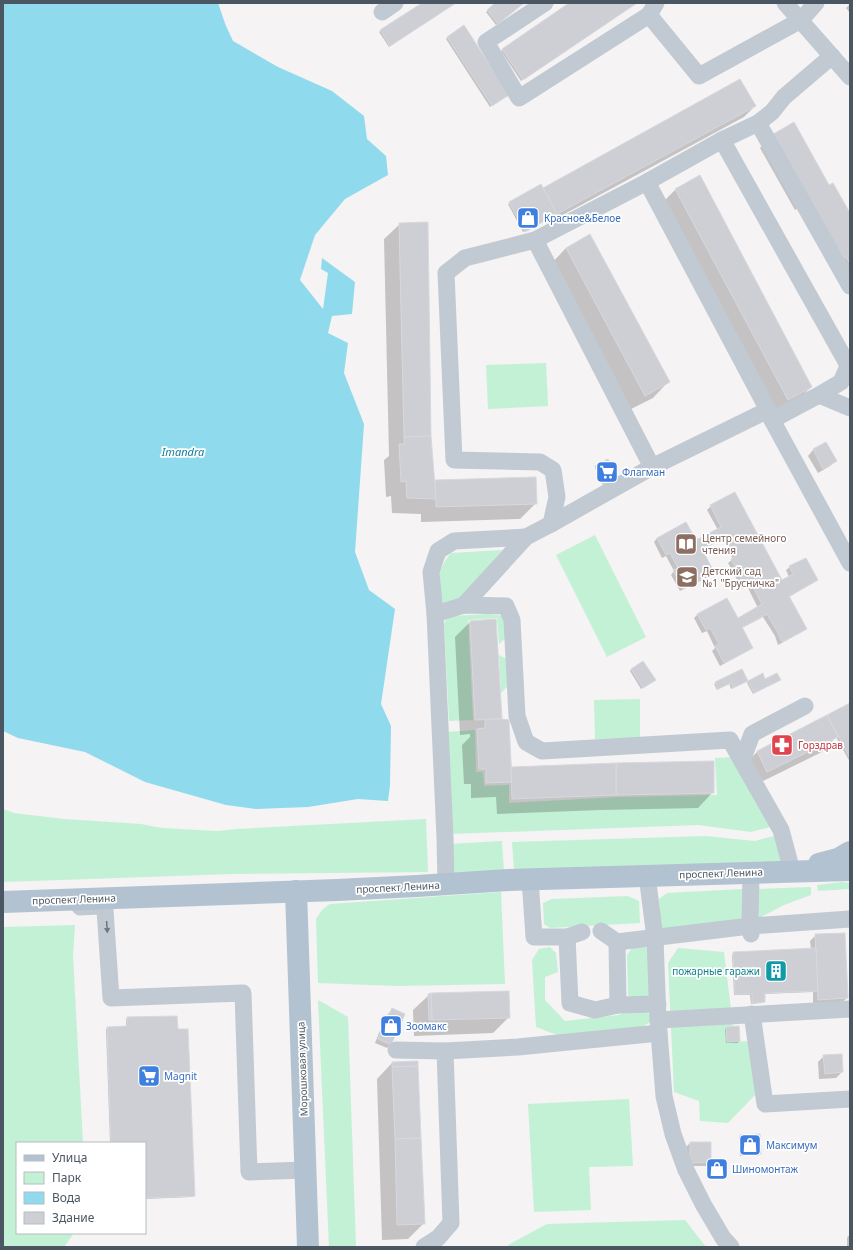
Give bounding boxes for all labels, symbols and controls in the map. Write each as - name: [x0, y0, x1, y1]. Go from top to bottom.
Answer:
- shop icon: Красное&Белое: [515, 205, 541, 231]
- place label: Красное&Белое: [544, 211, 621, 225]
- water label: Imandra: [161, 444, 205, 459]
- supermarket icon: Флагман: [594, 459, 620, 485]
- place label: Флагман: [622, 465, 665, 479]
- library icon: Центр семейного чтения: [673, 531, 699, 557]
- place label: Центр семейного чтения: [702, 531, 786, 557]
- school or university icon: Детский сад №1 "Брусничка": [674, 564, 700, 590]
- place label: Детский сад №1 "Брусничка": [702, 564, 779, 590]
- pharmacy icon: Горздрав: [769, 732, 795, 758]
- place label: Горздрав: [798, 738, 843, 752]
- street label: проспект Ленина: [679, 865, 763, 881]
- street label: проспект Ленина: [356, 878, 440, 896]
- street label: проспект Ленина: [32, 891, 116, 907]
- one-way arrow: [103, 921, 110, 933]
- building icon: пожарные гаражи: [763, 958, 789, 984]
- place label: пожарные гаражи: [672, 964, 760, 978]
- shop icon: Зоомакс: [378, 1013, 404, 1039]
- place label: Зоомакс: [406, 1019, 447, 1033]
- street label: Морошковая улица: [293, 1021, 311, 1117]
- supermarket icon: Magnit: [136, 1063, 162, 1089]
- place label: Magnit: [164, 1069, 198, 1083]
- shop icon: Максимум: [737, 1132, 763, 1158]
- place label: Максимум: [766, 1138, 817, 1152]
- legend: [16, 1142, 146, 1234]
- text: Улица: [52, 1149, 87, 1166]
- shop icon: Шиномонтаж: [704, 1156, 730, 1182]
- place label: Шиномонтаж: [732, 1162, 798, 1176]
- text: Парк: [52, 1169, 82, 1186]
- text: Вода: [52, 1189, 81, 1206]
- text: Здание: [52, 1209, 95, 1226]

